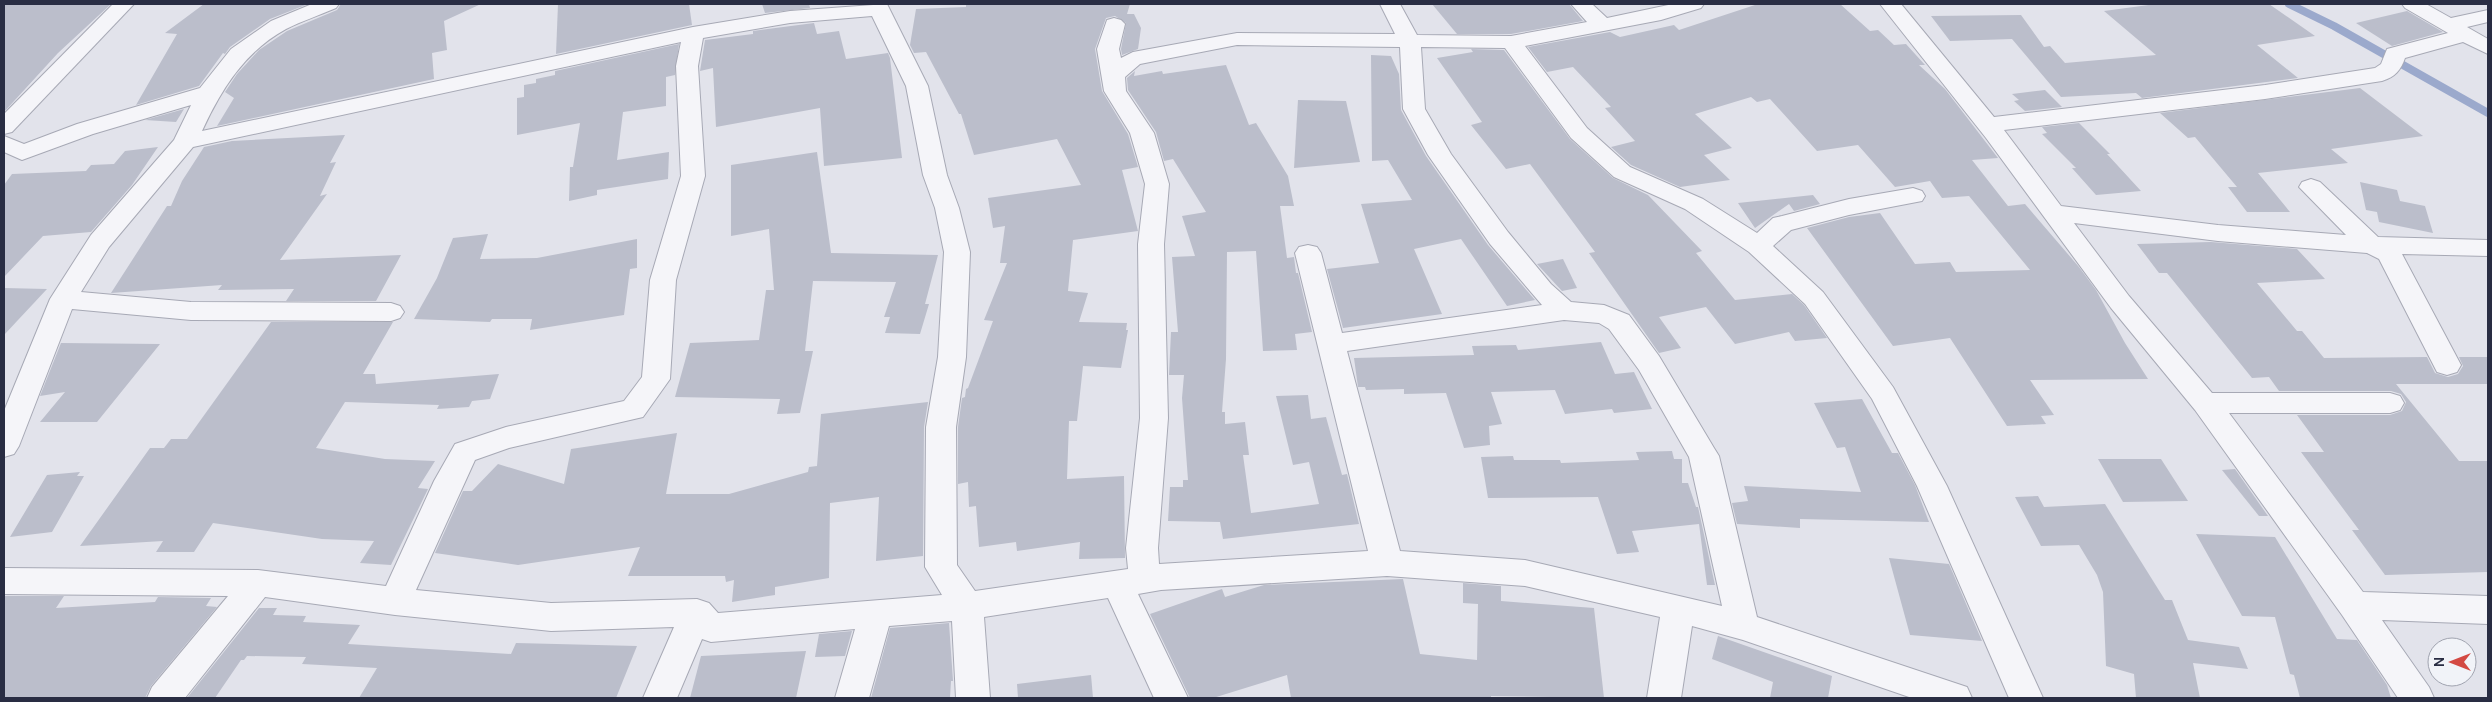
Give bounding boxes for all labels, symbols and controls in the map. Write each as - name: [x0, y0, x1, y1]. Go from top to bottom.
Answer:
- north arrow: [2427, 637, 2477, 687]
- text: N: [2429, 657, 2448, 667]

